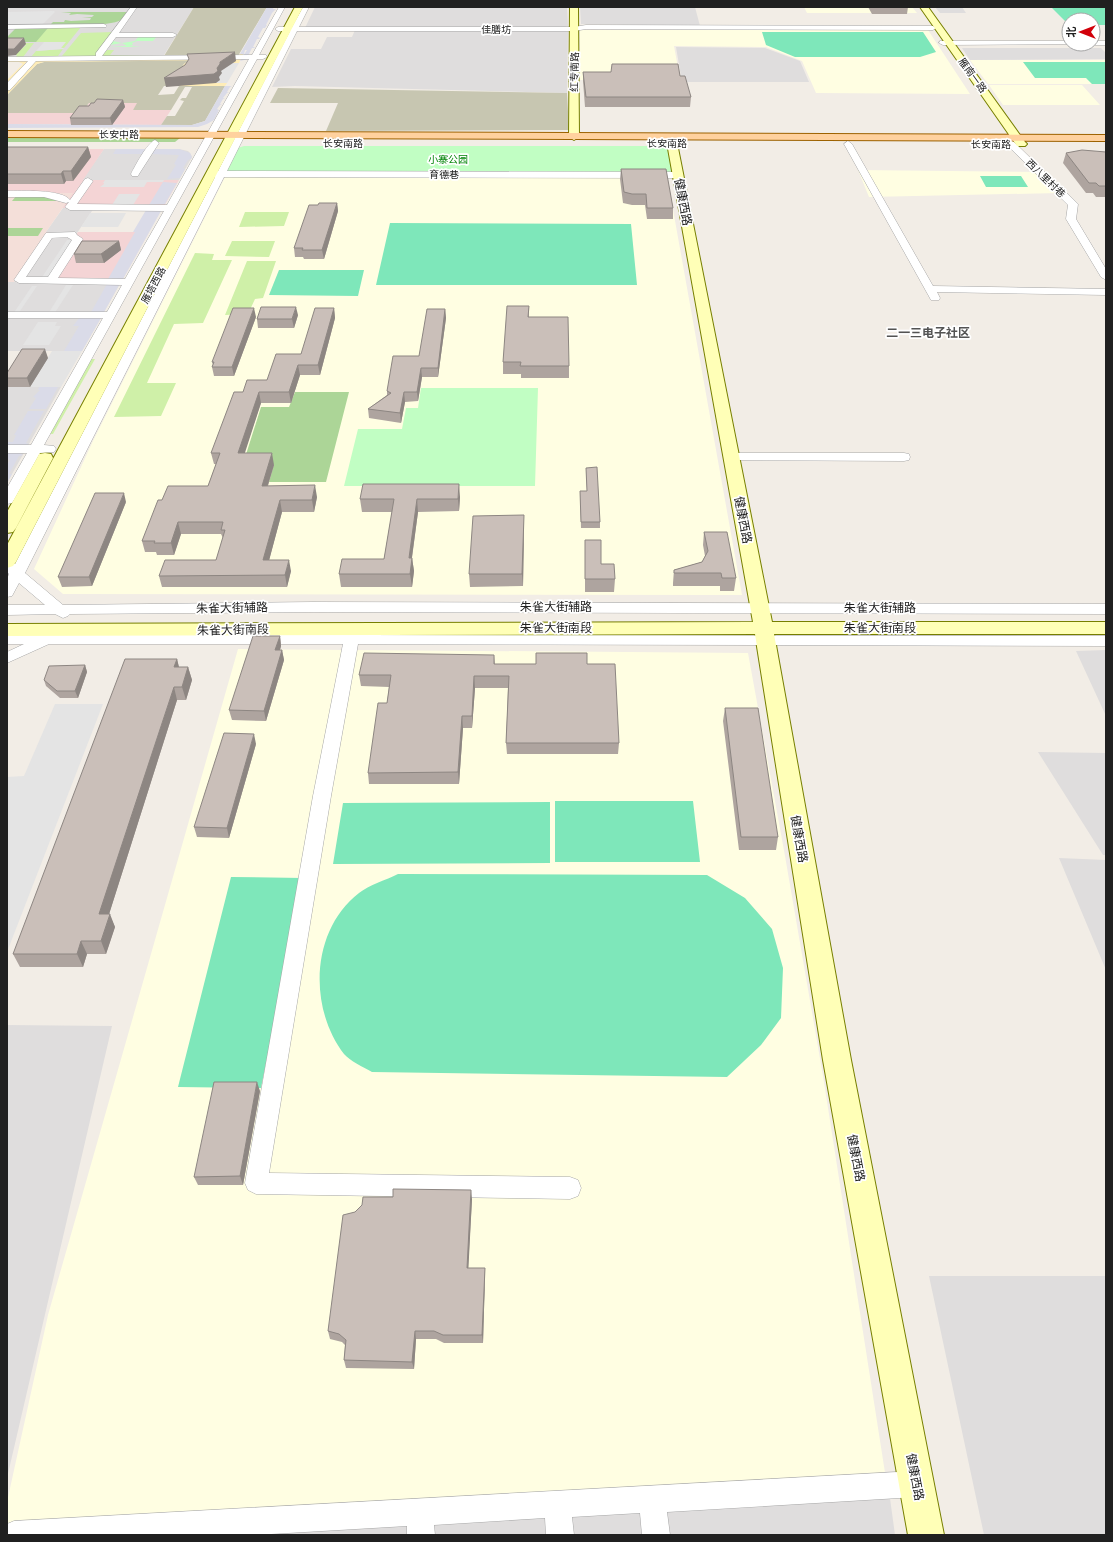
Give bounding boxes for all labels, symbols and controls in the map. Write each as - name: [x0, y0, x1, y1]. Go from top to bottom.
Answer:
- north arrow: [1061, 12, 1101, 52]
- street label: 佳膳坊: [481, 24, 511, 36]
- text: 北: [1065, 27, 1078, 38]
- street label: 红专南路: [569, 52, 581, 92]
- street label: 雁南一路: [956, 56, 989, 95]
- street label: 长安中路: [99, 129, 139, 141]
- street label: 长安南路: [323, 138, 363, 150]
- street label: 长安南路: [647, 138, 687, 150]
- street label: 长安南路: [971, 139, 1011, 151]
- park label: 小寨公园: [428, 154, 468, 166]
- street label: 西八里村巷: [1023, 157, 1067, 200]
- street label: 育德巷: [429, 169, 459, 181]
- street label: 健康西路: [672, 177, 694, 227]
- street label: 雁塔西路: [139, 265, 169, 306]
- district label: 二一三电子社区: [886, 326, 970, 340]
- street label: 健康西路: [732, 495, 754, 545]
- street label: 朱雀大街辅路: [196, 600, 268, 616]
- street label: 朱雀大街辅路: [520, 600, 592, 614]
- street label: 朱雀大街辅路: [844, 601, 916, 615]
- street label: 朱雀大街南段: [520, 621, 592, 635]
- street label: 朱雀大街南段: [844, 621, 916, 635]
- street label: 朱雀大街南段: [197, 622, 269, 638]
- street label: 健康西路: [788, 814, 810, 864]
- street label: 健康西路: [845, 1133, 867, 1183]
- street label: 健康西路: [904, 1452, 926, 1502]

